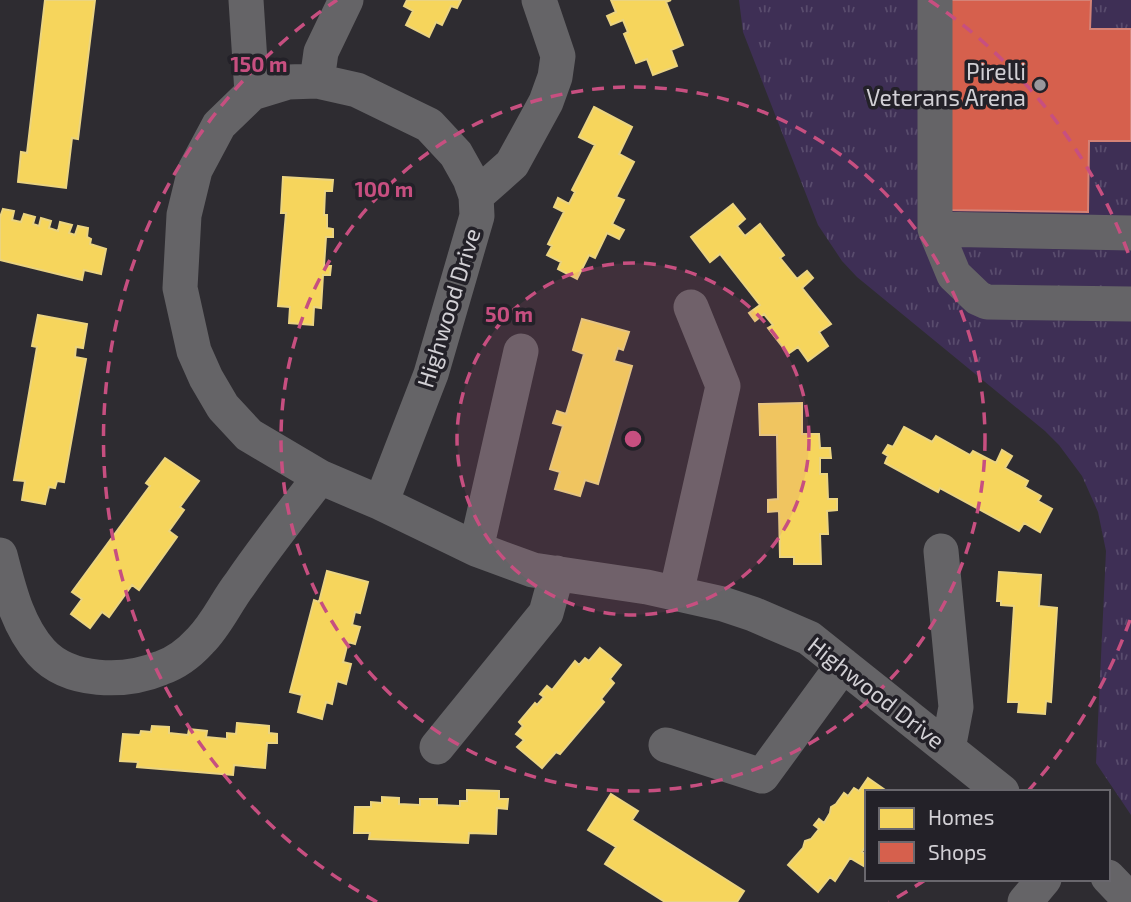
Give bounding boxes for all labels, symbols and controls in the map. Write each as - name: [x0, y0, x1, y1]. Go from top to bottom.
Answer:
- text: 150 m: [231, 51, 287, 76]
- place label: Pirelli Veterans Arena: [866, 57, 1026, 111]
- marker: Pirelli Veterans Arena: [1032, 77, 1048, 93]
- text: 100 m: [355, 176, 413, 201]
- street label: Highwood Drive: [411, 225, 486, 391]
- text: 50 m: [485, 301, 533, 326]
- centre of rings: [621, 427, 645, 451]
- street label: Highwood Drive: [803, 630, 950, 754]
- legend: [865, 790, 1110, 881]
- text: Homes: [928, 804, 994, 829]
- text: Shops: [928, 839, 987, 864]

